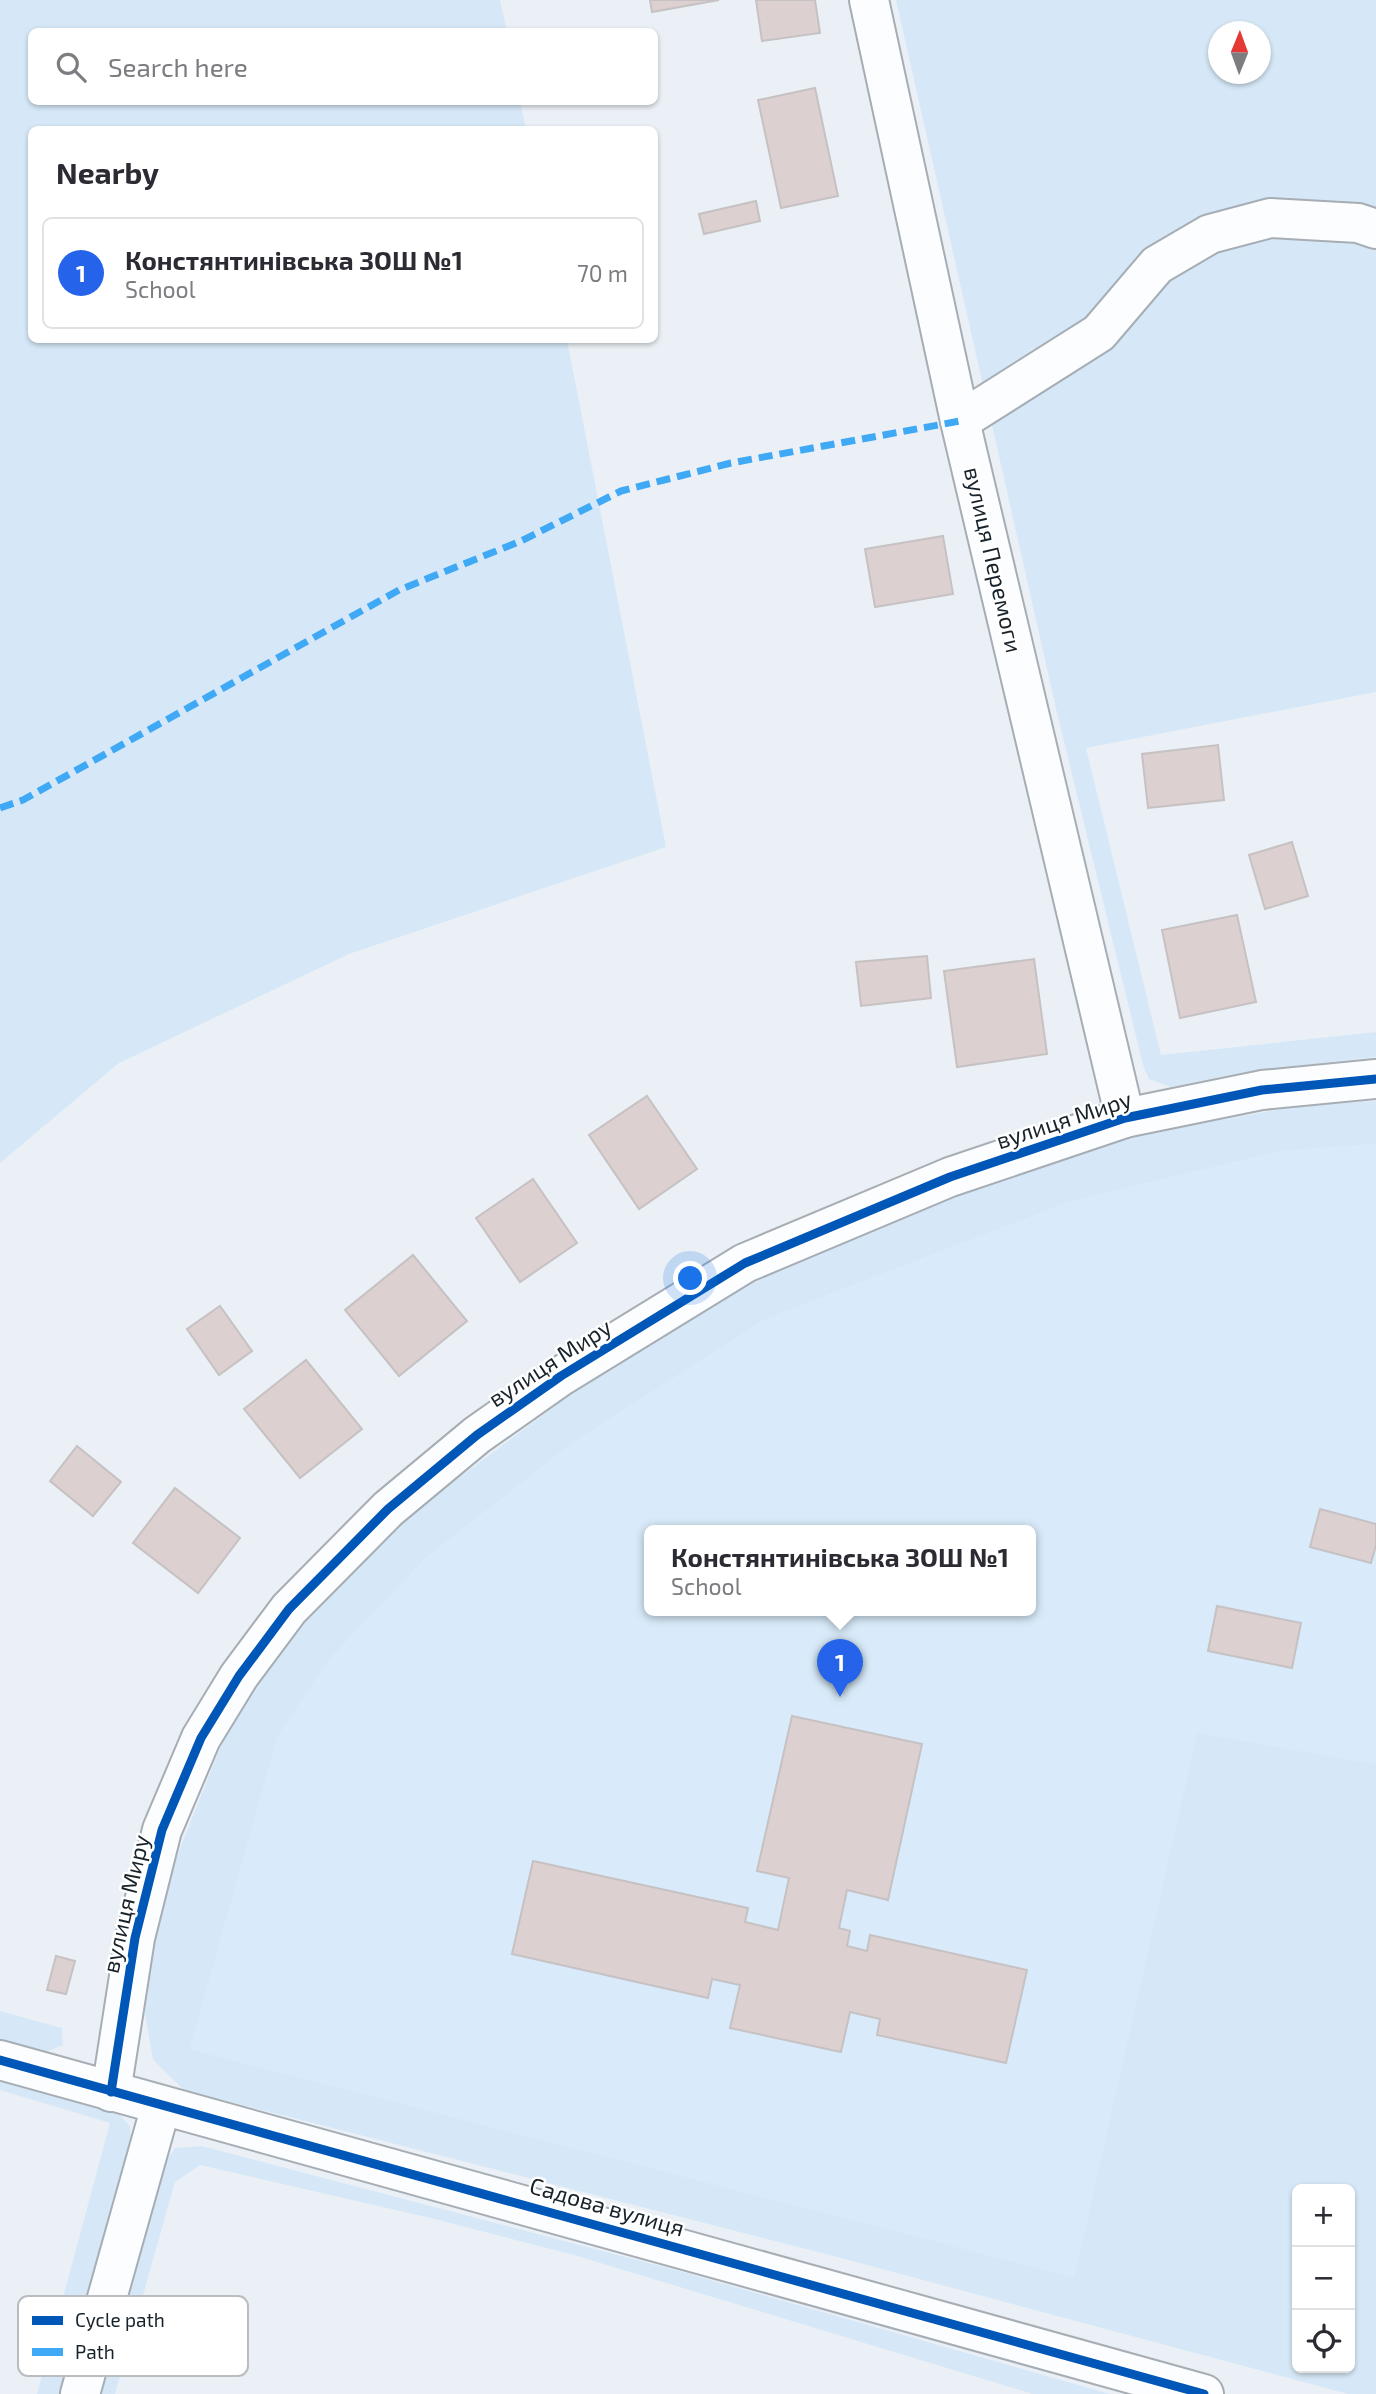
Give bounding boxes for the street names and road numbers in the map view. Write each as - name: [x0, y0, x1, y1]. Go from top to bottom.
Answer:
- street label: вулиця Перемоги: [958, 464, 1029, 656]
- street label: вулиця Миру: [992, 1084, 1135, 1155]
- street label: вулиця Миру: [483, 1312, 617, 1413]
- street label: вулиця Миру: [96, 1832, 155, 1976]
- street label: Садова вулиця: [526, 2171, 688, 2242]

